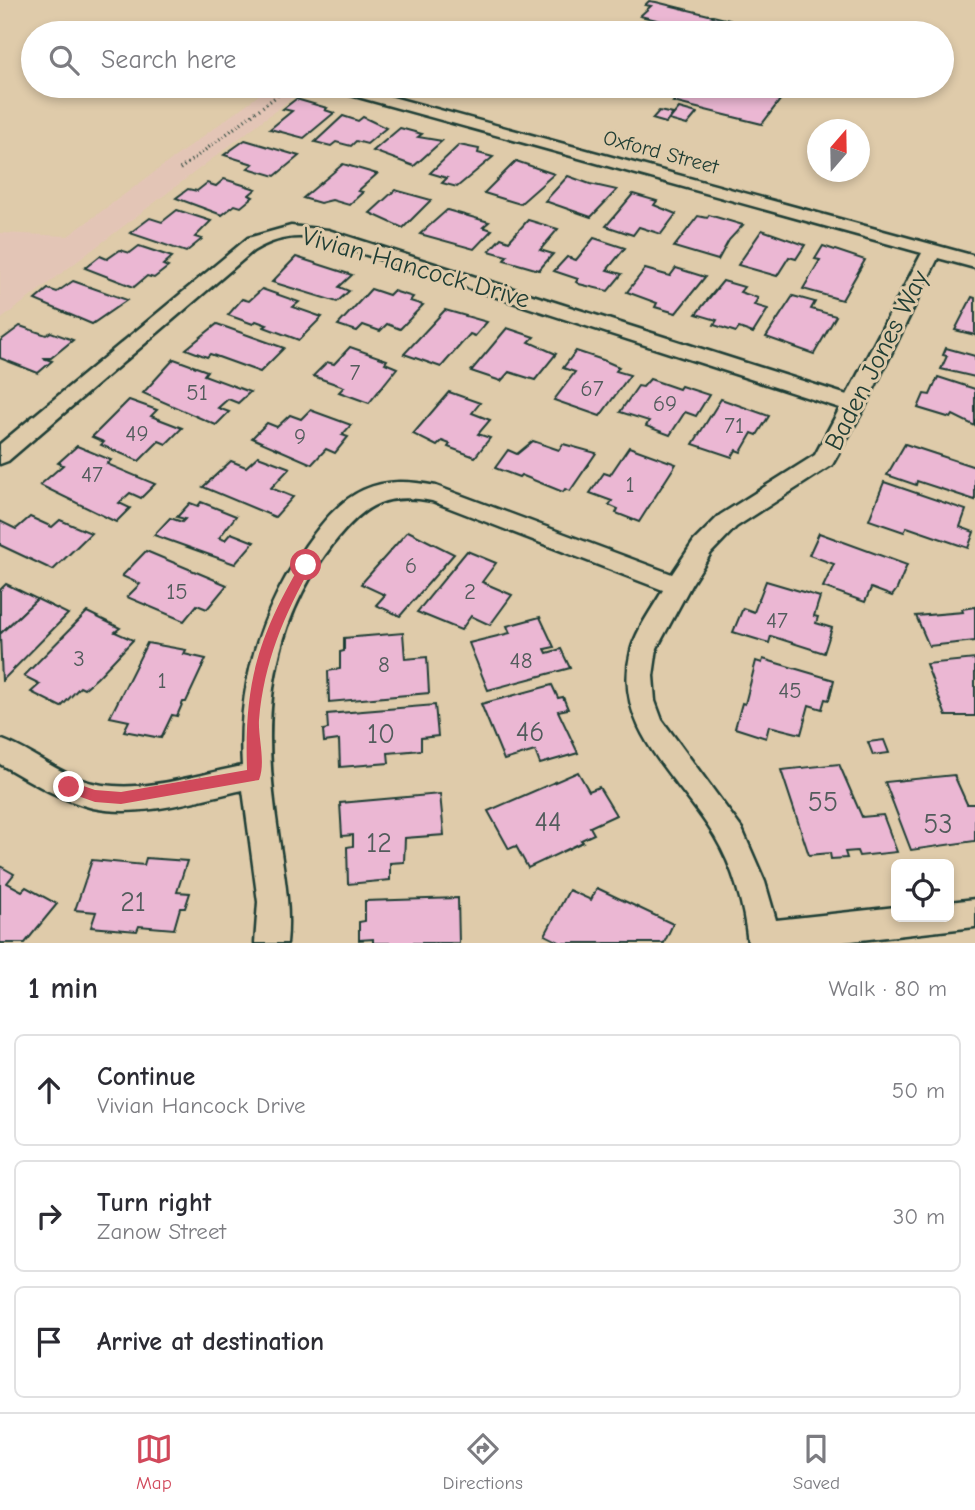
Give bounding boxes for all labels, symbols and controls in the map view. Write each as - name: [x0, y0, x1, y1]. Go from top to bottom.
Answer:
- search box: [21, 21, 954, 98]
- icon: search: [45, 41, 83, 79]
- text: Search here: [101, 45, 236, 75]
- north arrow: [807, 119, 870, 182]
- street label: Oxford Street: [601, 125, 722, 179]
- street label: Vivian Hancock Drive: [298, 221, 533, 315]
- street label: Baden Jones Way: [819, 265, 935, 455]
- house number: 7: [350, 359, 361, 386]
- house number: 67: [580, 375, 604, 402]
- house number: 51: [186, 379, 208, 406]
- house number: 69: [653, 390, 677, 417]
- house number: 71: [724, 412, 744, 439]
- house number: 49: [125, 420, 149, 447]
- house number: 9: [294, 423, 306, 450]
- house number: 47: [81, 461, 103, 488]
- house number: 1: [625, 471, 635, 498]
- route start: [290, 549, 321, 580]
- house number: 6: [405, 552, 417, 579]
- house number: 15: [166, 578, 188, 605]
- house number: 2: [464, 578, 476, 605]
- house number: 47: [766, 607, 788, 634]
- house number: 3: [73, 645, 85, 672]
- house number: 48: [510, 647, 532, 674]
- house number: 8: [378, 651, 390, 678]
- house number: 1: [157, 667, 167, 694]
- house number: 45: [778, 677, 802, 704]
- house number: 46: [516, 716, 544, 748]
- house number: 10: [367, 718, 395, 750]
- route end: [53, 771, 84, 802]
- house number: 55: [808, 786, 838, 818]
- house number: 44: [534, 806, 562, 838]
- house number: 53: [923, 808, 953, 840]
- house number: 12: [366, 827, 392, 859]
- map controls: [891, 859, 954, 922]
- button: locate: [891, 859, 954, 922]
- house number: 21: [120, 886, 146, 918]
- text: 1 min: [28, 971, 98, 1006]
- text: Walk · 80 m: [829, 975, 947, 1002]
- text: Continue: [97, 1062, 195, 1092]
- icon: ahead: [30, 1071, 68, 1109]
- text: 50 m: [892, 1077, 945, 1104]
- text: Vivian Hancock Drive: [97, 1092, 306, 1119]
- text: Turn right: [97, 1188, 211, 1218]
- icon: right: [30, 1197, 68, 1235]
- text: 30 m: [893, 1203, 945, 1230]
- text: Zanow Street: [97, 1218, 226, 1245]
- icon: arrive: [30, 1323, 68, 1361]
- text: Arrive at destination: [97, 1327, 324, 1357]
- tab: Map: [135, 1430, 173, 1494]
- tab: Directions: [443, 1430, 523, 1494]
- tab: Saved: [793, 1430, 840, 1494]

